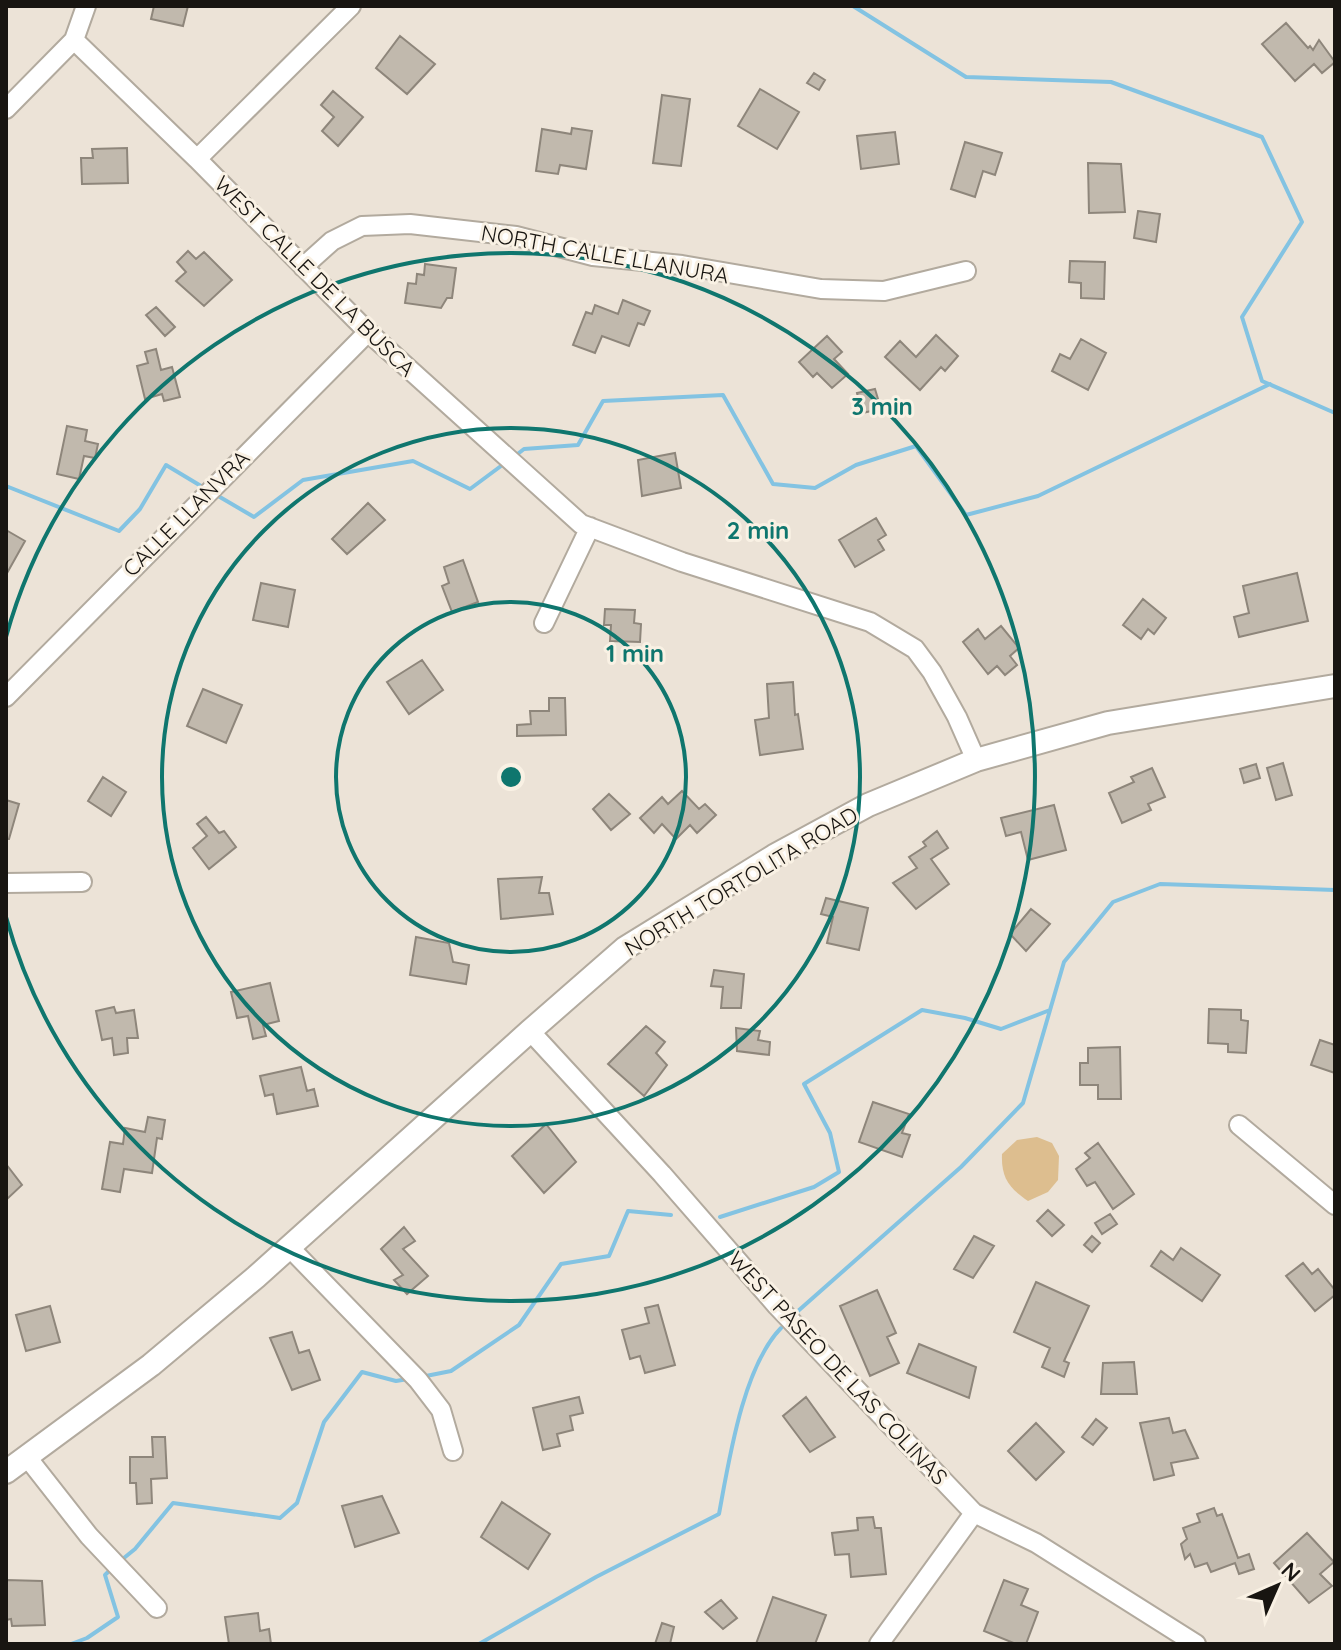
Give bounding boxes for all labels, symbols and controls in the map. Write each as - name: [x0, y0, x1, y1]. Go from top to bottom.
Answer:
- street label: WEST CALLE DE LA BUSCA: [209, 170, 421, 382]
- street label: NORTH CALLE LLANURA: [479, 218, 731, 290]
- text: 3 min: [851, 391, 913, 421]
- street label: CALLE LLANVRA: [117, 444, 255, 582]
- text: 2 min: [727, 515, 789, 545]
- text: 1 min: [606, 638, 664, 668]
- centre of rings: [497, 763, 525, 791]
- street label: NORTH TORTOLITA ROAD: [619, 800, 863, 962]
- street label: WEST PASEO DE LAS COLINAS: [722, 1245, 954, 1491]
- north arrow: [1237, 1546, 1317, 1626]
- text: N: [1276, 1556, 1307, 1587]

